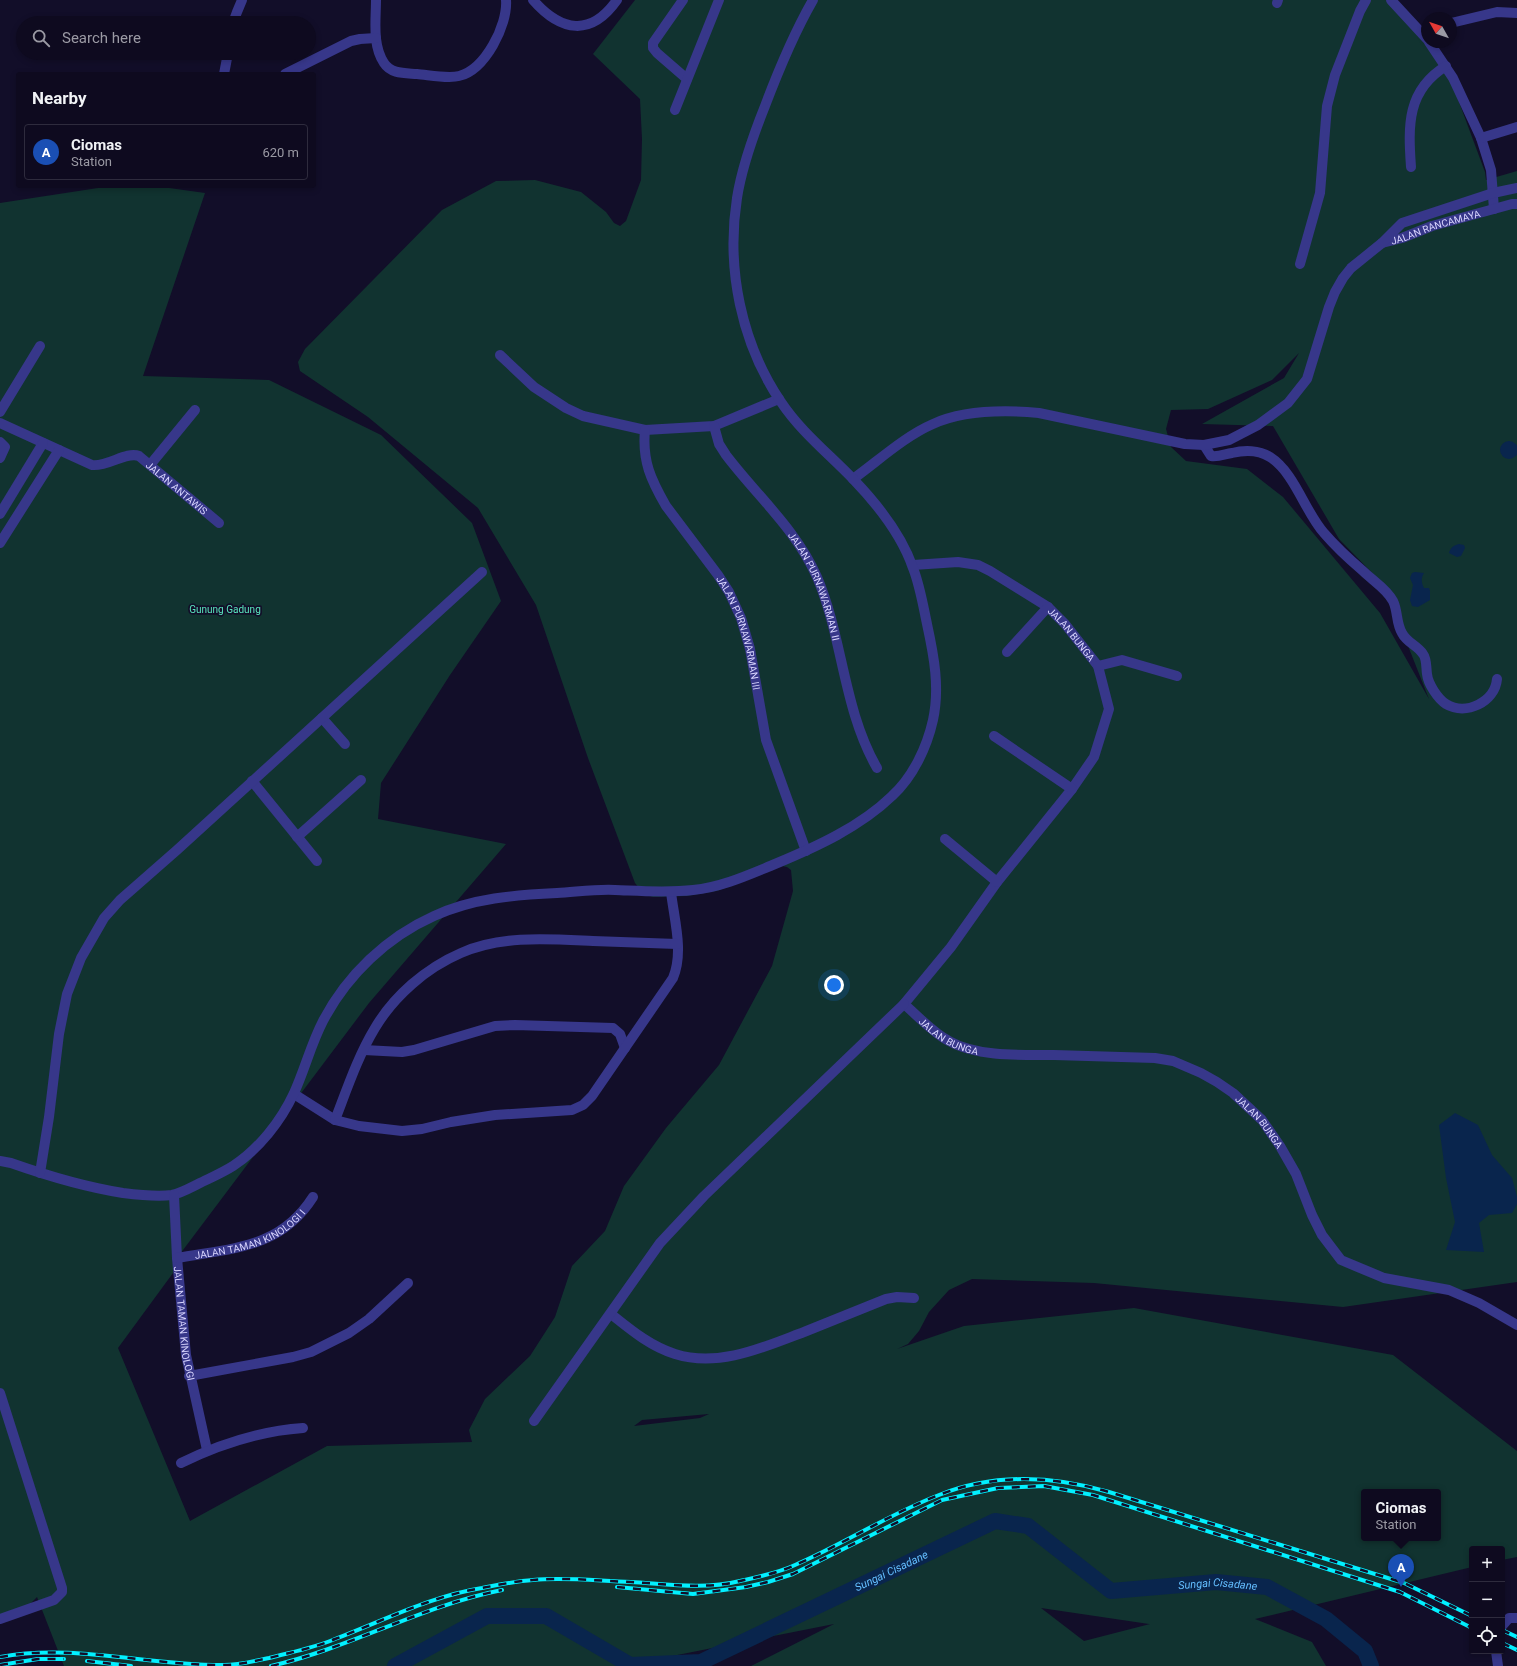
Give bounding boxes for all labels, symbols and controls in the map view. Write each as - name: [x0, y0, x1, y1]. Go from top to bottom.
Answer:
- north arrow: [1421, 12, 1457, 48]
- search box: [16, 16, 316, 60]
- icon: search: [30, 27, 52, 49]
- text: Search here: [62, 29, 141, 47]
- text: Nearby: [32, 88, 87, 108]
- text: Ciomas: [71, 136, 122, 154]
- text: A: [42, 145, 50, 160]
- text: 620 m: [262, 145, 299, 160]
- text: Station: [71, 154, 112, 169]
- street label: JALAN RANCAMAYA: [1390, 207, 1482, 246]
- street label: JALAN ANTAWIS: [144, 459, 210, 516]
- street label: JALAN PURNAWARMAN II: [786, 530, 842, 642]
- street label: JALAN PURNAWARMAN III: [714, 574, 763, 691]
- park label: Gunung Gadung: [189, 604, 261, 615]
- street label: JALAN BUNGA: [1046, 605, 1098, 663]
- your location: [824, 975, 844, 995]
- street label: JALAN BUNGA: [917, 1015, 980, 1057]
- street label: JALAN BUNGA: [1233, 1093, 1285, 1151]
- street label: JALAN TAMAN KINOLOGI I: [194, 1207, 307, 1260]
- street label: JALAN TAMAN KINOLOGI: [172, 1266, 197, 1382]
- popup: [1361, 1489, 1441, 1541]
- text: Ciomas: [1376, 1499, 1426, 1517]
- text: Station: [1376, 1517, 1417, 1532]
- map controls: [1469, 1546, 1505, 1654]
- button: +: [1469, 1546, 1505, 1582]
- water label: Sungai Cisadane: [853, 1548, 930, 1594]
- pin: A: [1388, 1554, 1414, 1587]
- water label: Sungai Cisadane: [1178, 1575, 1258, 1593]
- button: −: [1469, 1582, 1505, 1618]
- button: locate: [1469, 1618, 1505, 1654]

